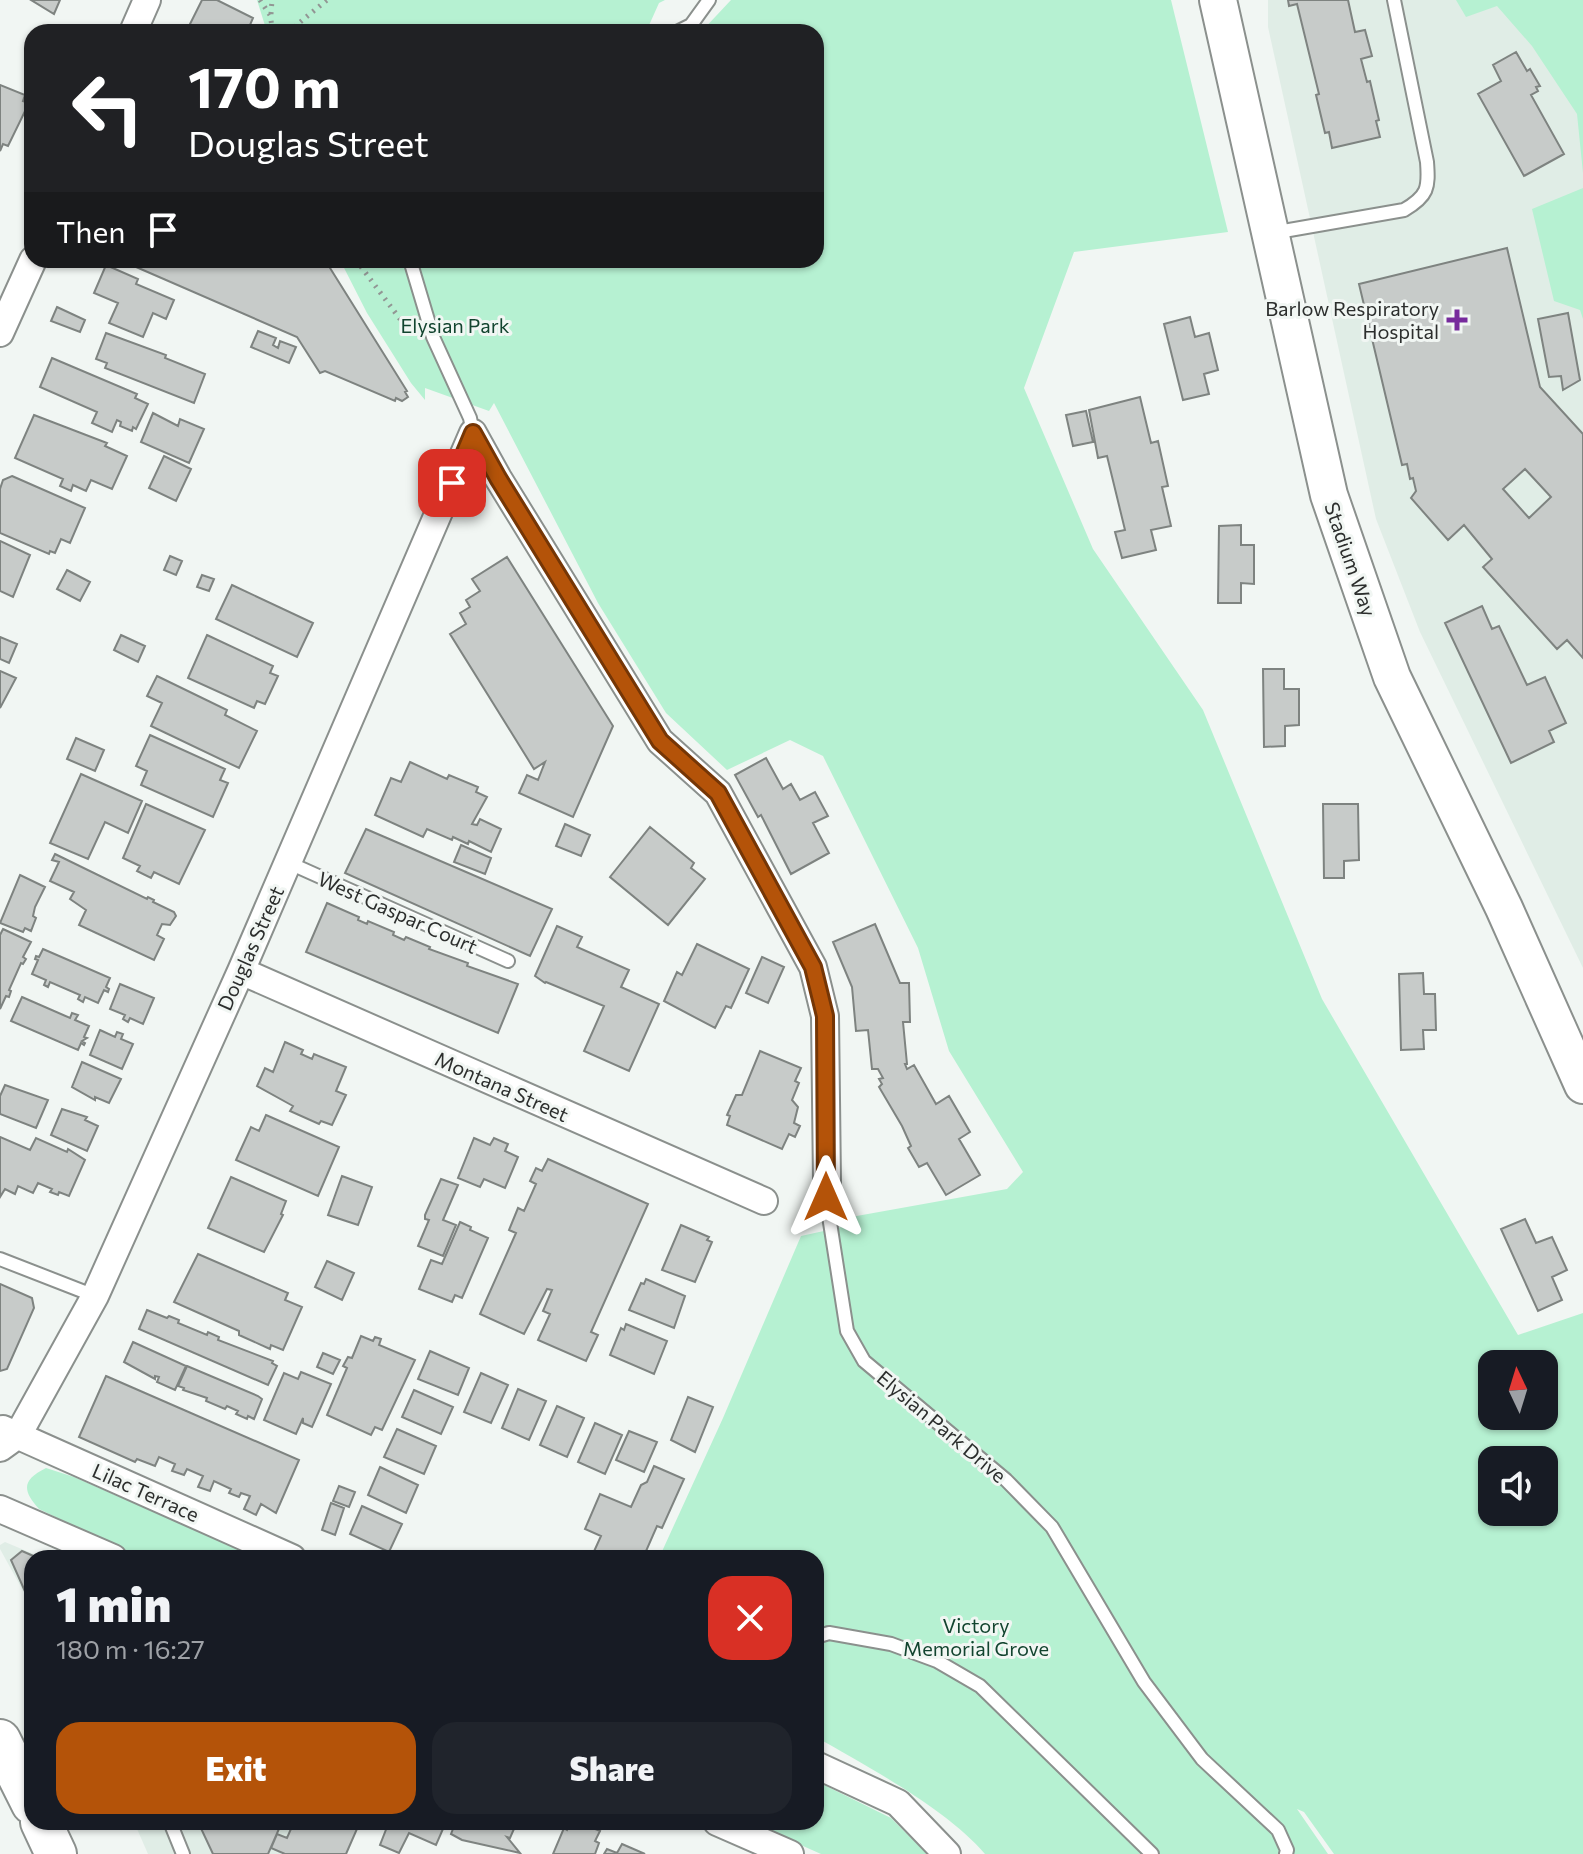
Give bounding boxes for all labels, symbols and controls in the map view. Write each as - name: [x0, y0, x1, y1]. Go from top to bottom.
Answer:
- text: 170 m: [188, 51, 341, 120]
- icon: left: [56, 56, 160, 160]
- text: Douglas Street: [188, 120, 429, 164]
- icon: arrive: [141, 208, 185, 252]
- text: Then: [56, 212, 125, 249]
- place label: Barlow Respiratory Hospital: [1265, 296, 1439, 343]
- marker: Barlow Respiratory Hospital: [1446, 309, 1468, 331]
- park label: Elysian Park: [400, 313, 510, 337]
- pin: [418, 449, 486, 517]
- icon: arrive: [430, 461, 474, 505]
- street label: Stadium Way: [1320, 499, 1382, 619]
- street label: West Gaspar Court: [315, 866, 481, 958]
- street label: Douglas Street: [212, 882, 288, 1014]
- street label: Montana Street: [432, 1046, 572, 1126]
- position arrow: [784, 1155, 868, 1239]
- north arrow: [1478, 1350, 1558, 1430]
- map controls: [1478, 1350, 1558, 1526]
- street label: Elysian Park Drive: [873, 1365, 1011, 1487]
- button: sound: [1478, 1446, 1558, 1526]
- street label: Lilac Terrace: [89, 1458, 203, 1526]
- text: 1 min: [56, 1573, 171, 1632]
- button: close: [708, 1576, 792, 1660]
- park label: Victory Memorial Grove: [903, 1613, 1049, 1660]
- text: 180 m · 16:27: [56, 1633, 205, 1664]
- button: Exit: [56, 1722, 416, 1814]
- button: Share: [432, 1722, 792, 1814]

